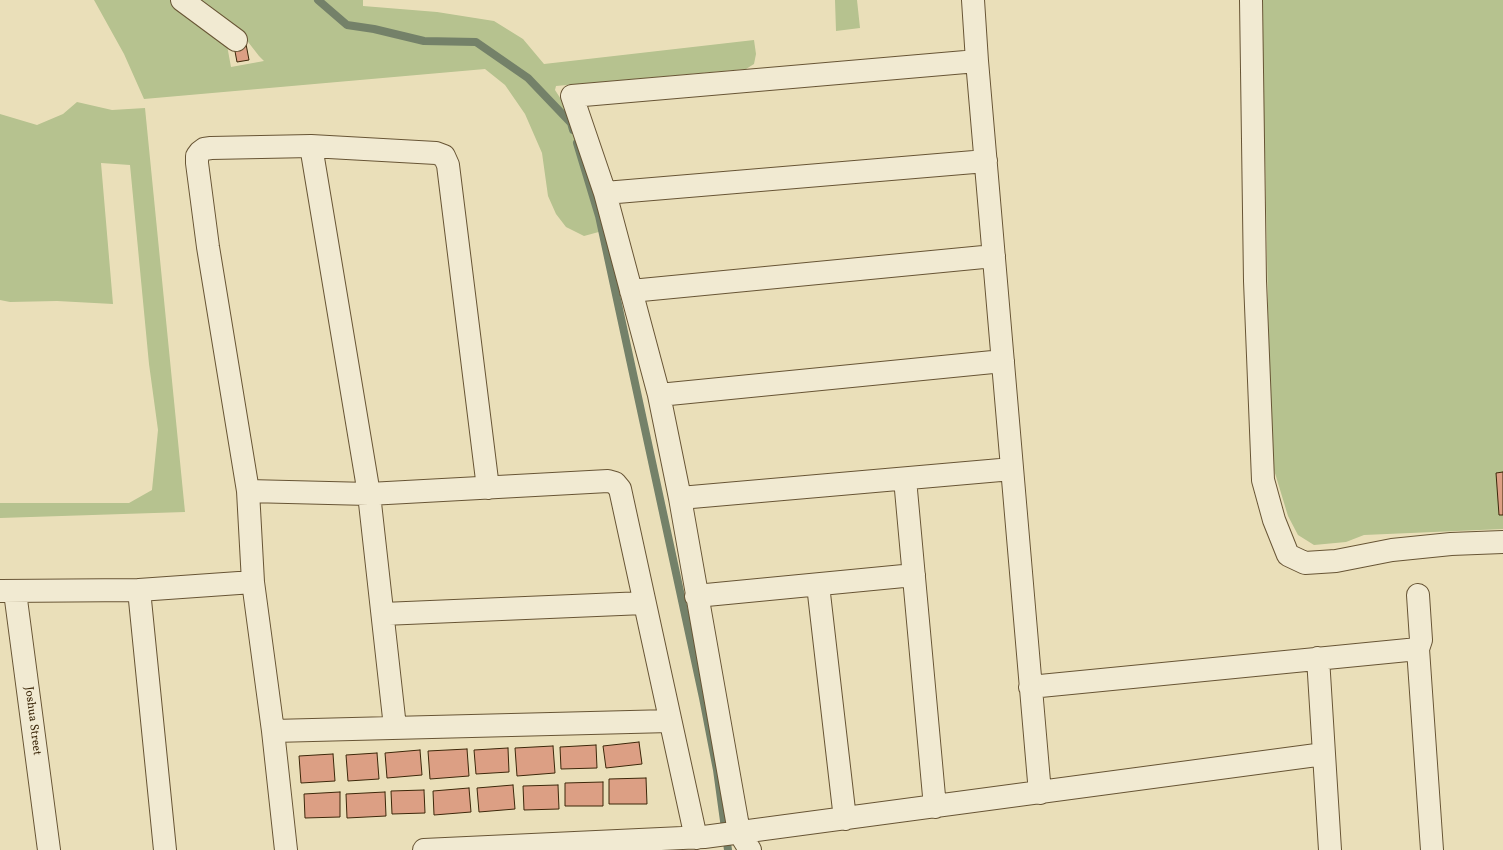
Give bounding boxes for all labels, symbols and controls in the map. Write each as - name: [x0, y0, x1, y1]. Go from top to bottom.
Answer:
- street label: Joshua Street: [21, 686, 43, 756]

